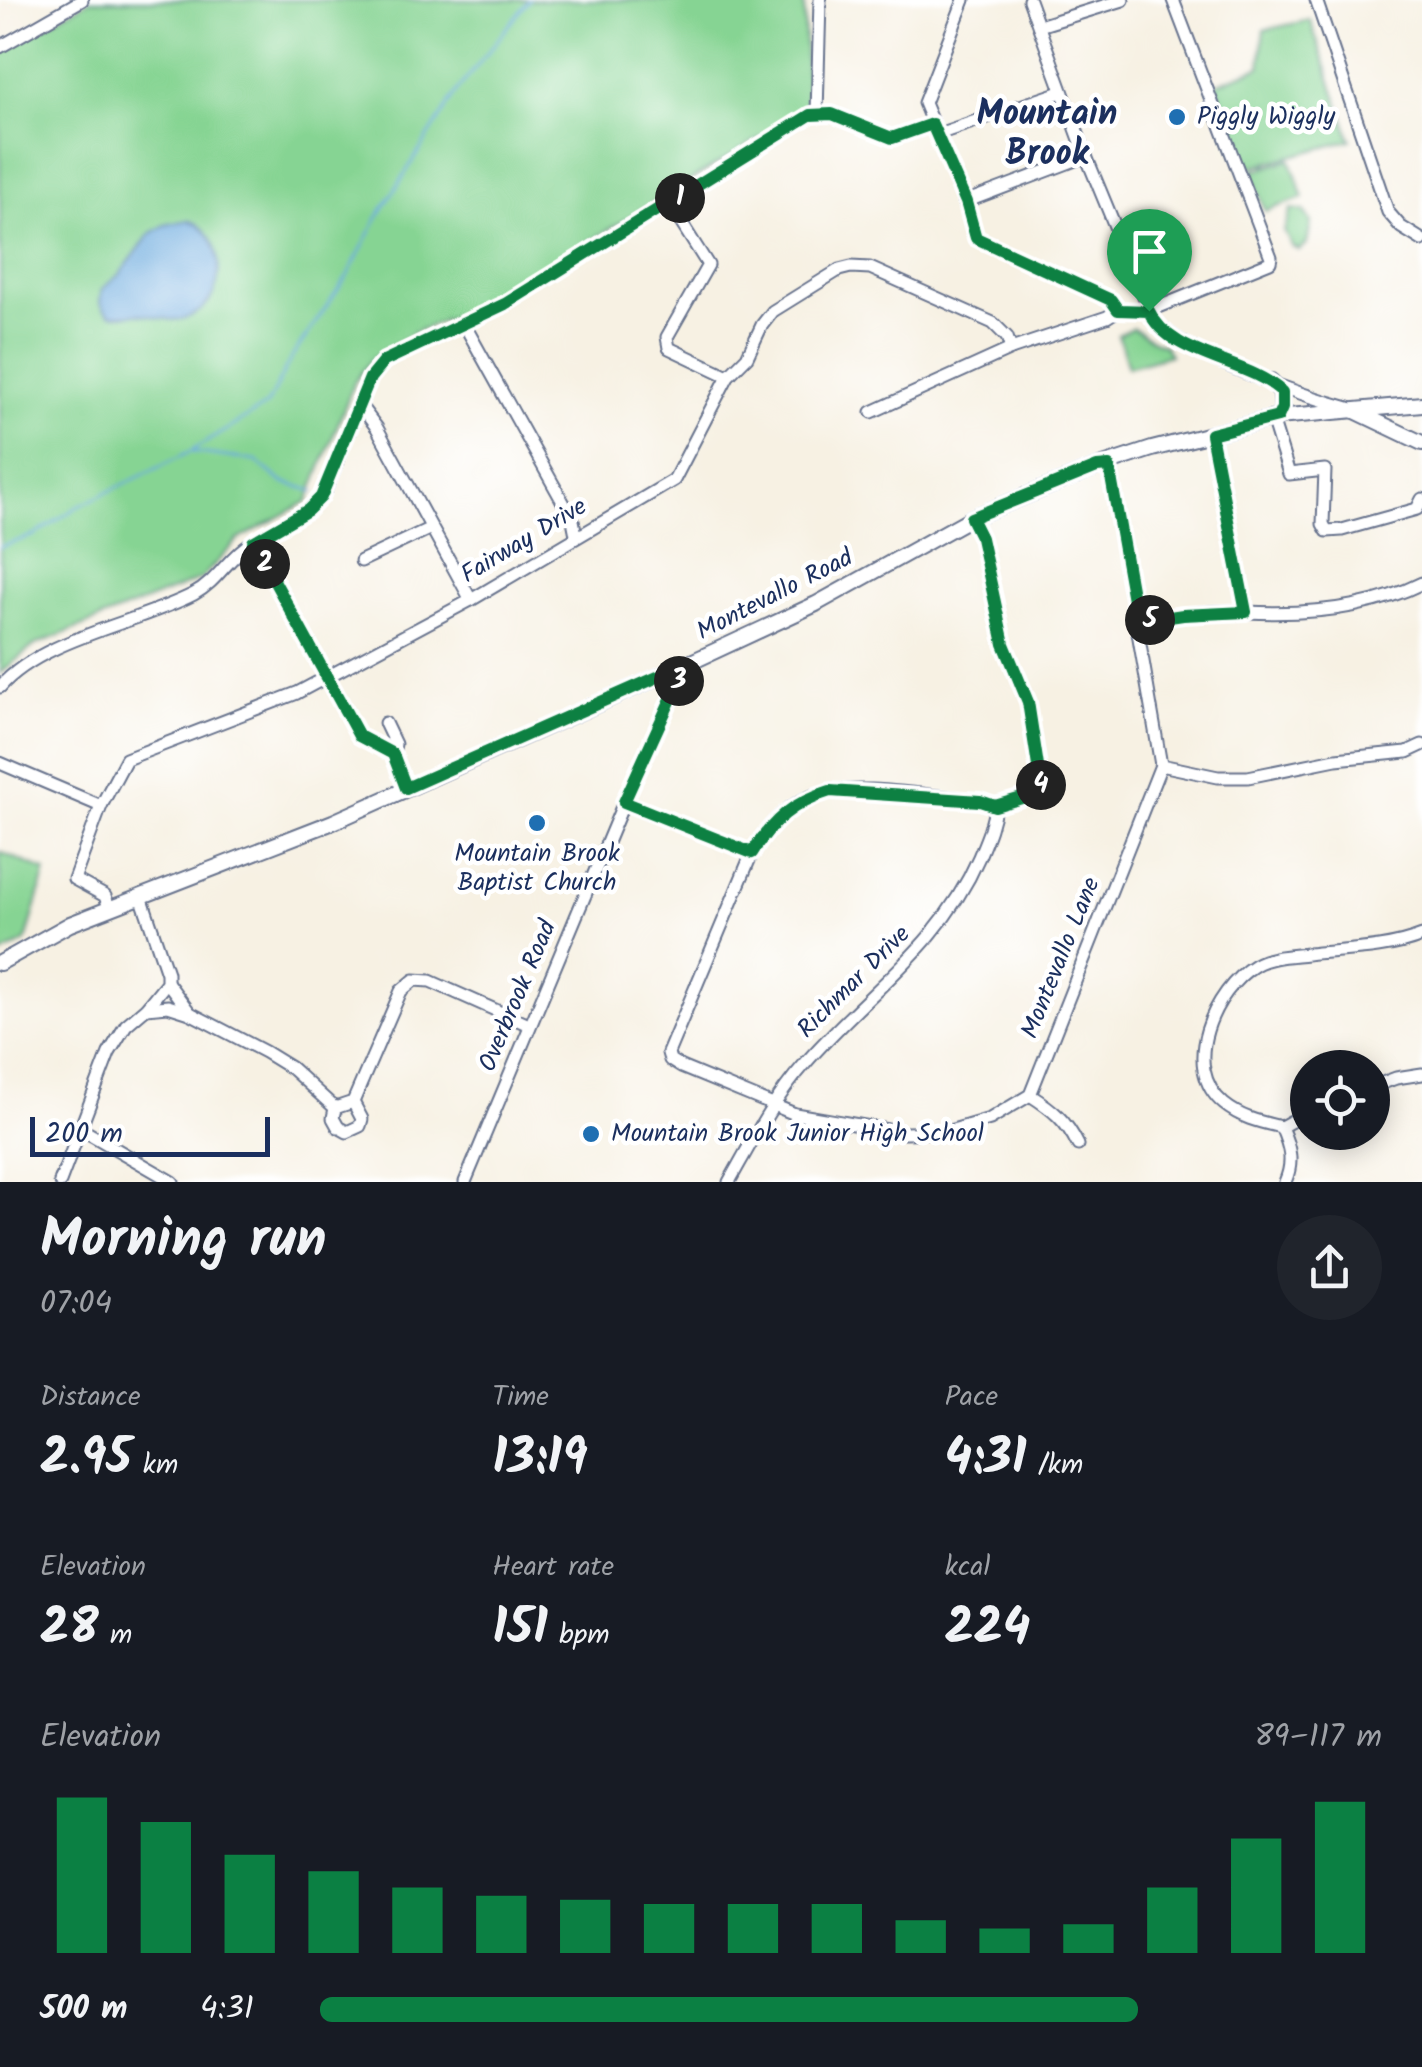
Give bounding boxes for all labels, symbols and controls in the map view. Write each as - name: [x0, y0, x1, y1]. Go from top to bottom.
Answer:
- district label: Mountain Brook: [977, 87, 1117, 183]
- place label: Piggly Wiggly: [1197, 97, 1336, 137]
- marker: Piggly Wiggly: [1166, 106, 1188, 128]
- pin: 1: [655, 173, 705, 223]
- text: 1: [676, 175, 684, 220]
- pin: [1107, 209, 1192, 312]
- icon: arrive: [1122, 224, 1177, 279]
- street label: Fairway Drive: [453, 487, 595, 595]
- street label: Montevallo Road: [690, 538, 862, 652]
- pin: 2: [240, 539, 290, 589]
- text: 2: [257, 541, 273, 586]
- pin: 5: [1125, 595, 1175, 645]
- text: 5: [1143, 597, 1157, 642]
- pin: 3: [654, 656, 704, 706]
- text: 3: [671, 658, 687, 703]
- pin: 4: [1016, 760, 1066, 810]
- text: 4: [1033, 762, 1049, 807]
- marker: Mountain Brook Baptist Church: [526, 812, 548, 834]
- place label: Mountain Brook Baptist Church: [454, 834, 620, 903]
- street label: Montevallo Lane: [1010, 871, 1112, 1045]
- street label: Overbrook Road: [468, 913, 569, 1078]
- street label: Richmar Drive: [788, 916, 920, 1048]
- map controls: [1290, 1050, 1390, 1150]
- button: locate: [1290, 1050, 1390, 1150]
- scale bar: [30, 1112, 270, 1156]
- text: 200 m: [45, 1112, 123, 1157]
- place label: Mountain Brook Junior High School: [611, 1114, 984, 1154]
- marker: Mountain Brook Junior High School: [580, 1123, 602, 1145]
- text: Morning run: [40, 1198, 327, 1285]
- button: share: [1277, 1215, 1382, 1320]
- text: 07:04: [40, 1279, 112, 1330]
- text: Distance: [40, 1375, 141, 1420]
- text: Time: [492, 1375, 549, 1420]
- text: Pace: [945, 1375, 998, 1420]
- text: 2.95: [40, 1420, 132, 1500]
- text: 13:19: [492, 1420, 587, 1500]
- text: 4:31: [945, 1420, 1027, 1500]
- text: km: [132, 1443, 178, 1488]
- text: /km: [1027, 1443, 1083, 1488]
- text: Elevation: [40, 1545, 146, 1590]
- text: Heart rate: [492, 1545, 614, 1590]
- text: kcal: [945, 1545, 990, 1590]
- text: 28: [40, 1590, 99, 1670]
- text: 151: [492, 1590, 548, 1670]
- text: 224: [945, 1590, 1030, 1670]
- text: m: [99, 1613, 132, 1658]
- text: bpm: [548, 1613, 609, 1658]
- text: Elevation: [40, 1712, 161, 1763]
- text: 89–117 m: [1254, 1712, 1382, 1763]
- text: 500 m: [40, 1984, 128, 2035]
- text: 4:31: [200, 1984, 254, 2035]

